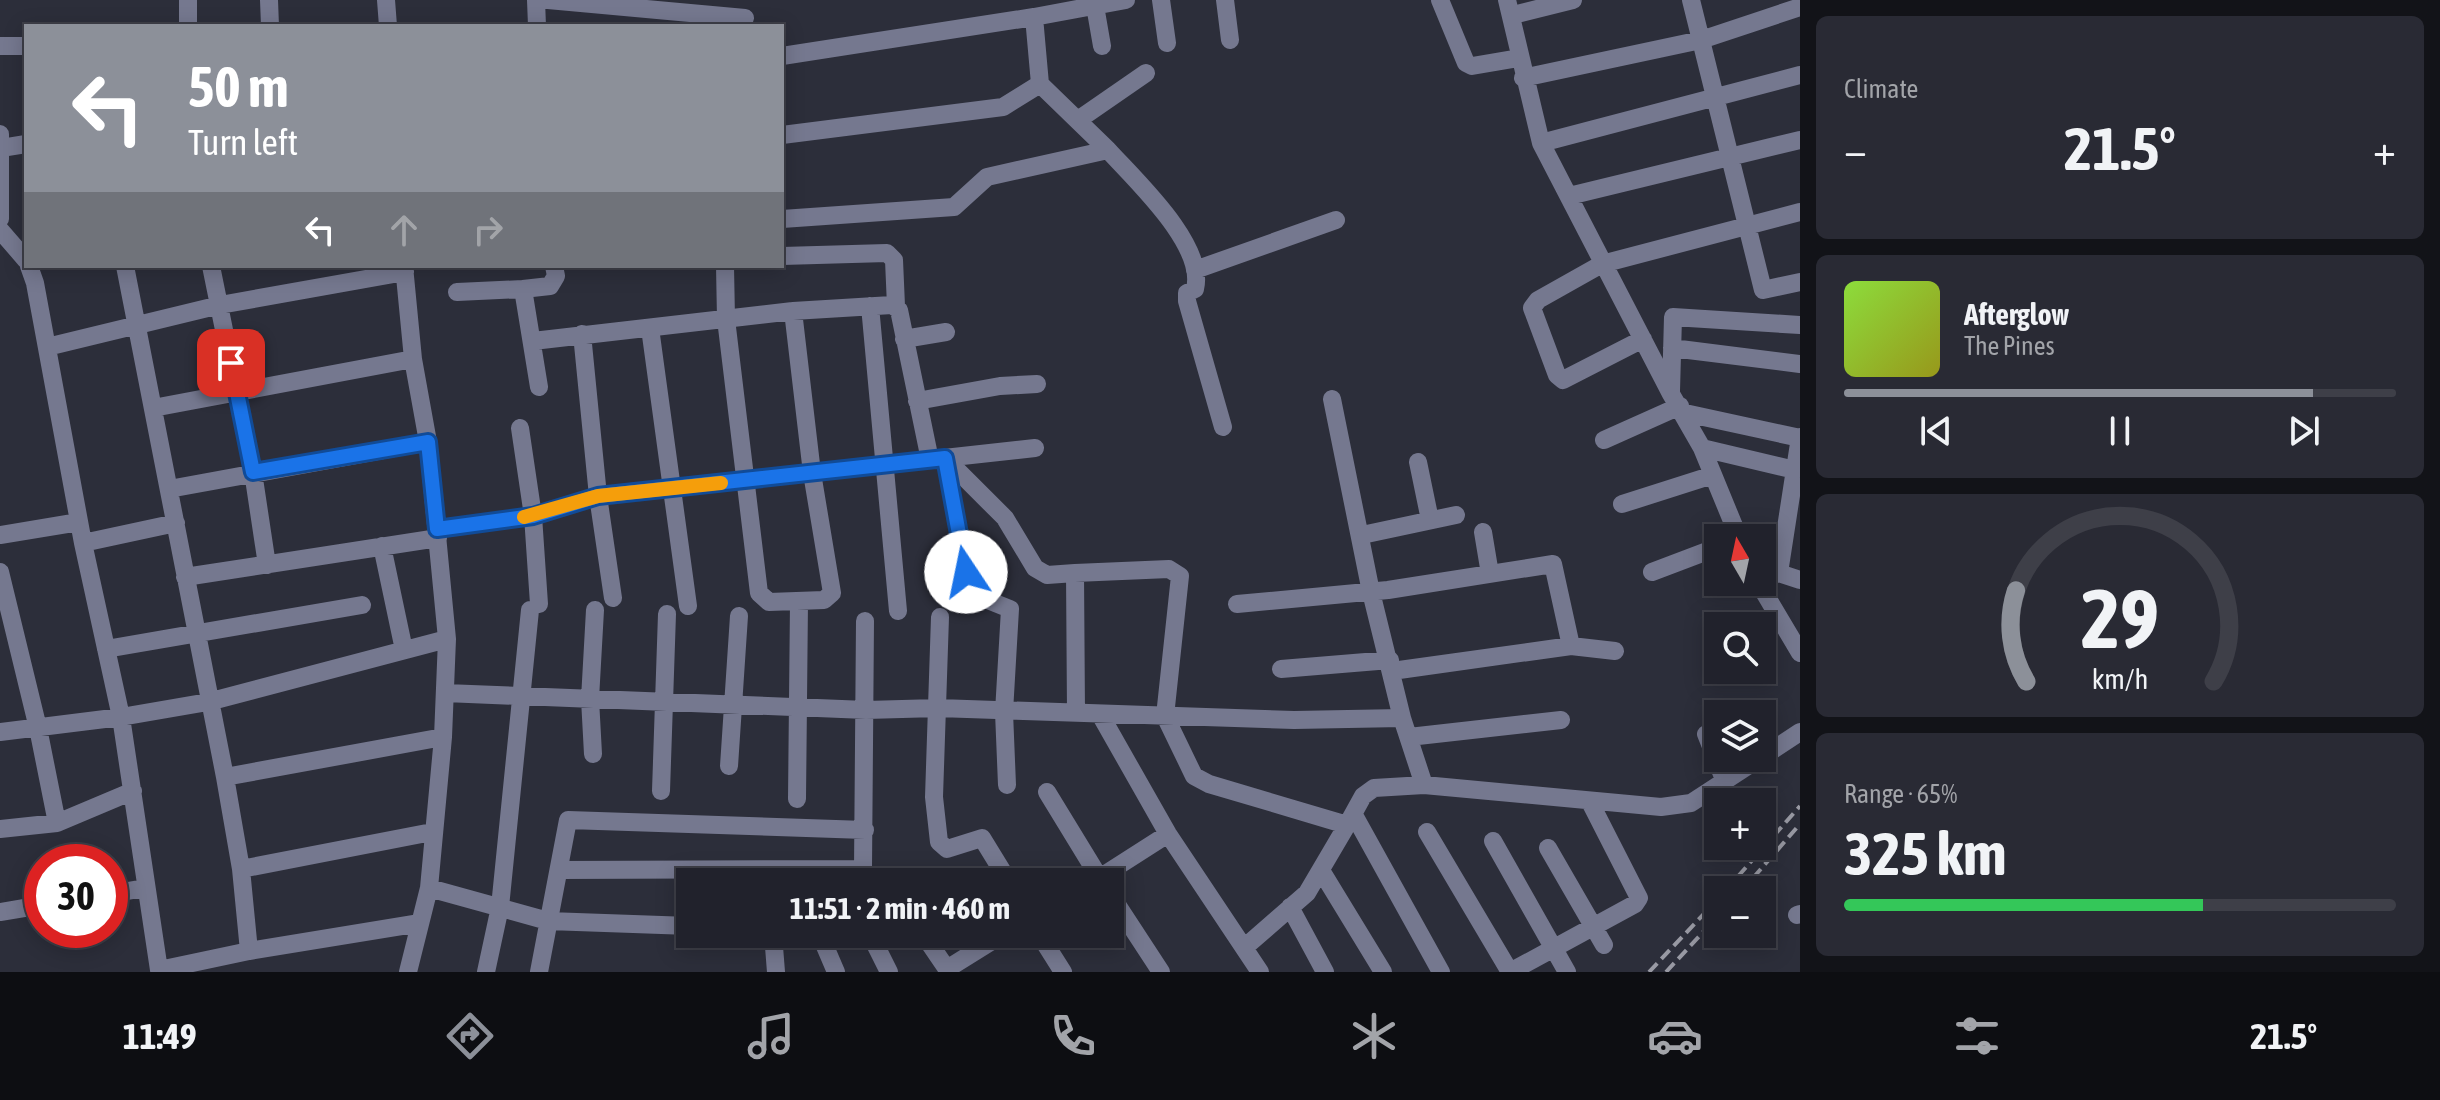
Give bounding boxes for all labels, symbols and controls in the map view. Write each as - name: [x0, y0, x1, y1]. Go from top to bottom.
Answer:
- text: 50 m: [188, 55, 289, 119]
- icon: left: [56, 56, 160, 160]
- text: Climate: [1844, 74, 1918, 104]
- text: 21.5°: [2064, 114, 2176, 183]
- text: Turn left: [188, 121, 298, 163]
- text: −: [1844, 124, 1867, 174]
- text: +: [2373, 124, 2396, 174]
- icon: left: [298, 208, 342, 252]
- icon: ahead: [382, 208, 426, 252]
- icon: right: [466, 208, 510, 252]
- text: Afterglow: [1964, 297, 2069, 331]
- pin: [197, 329, 265, 397]
- text: The Pines: [1964, 331, 2055, 361]
- icon: arrive: [209, 341, 253, 385]
- icon: previous: [1914, 409, 1958, 453]
- icon: pause: [2098, 409, 2142, 453]
- icon: next: [2282, 409, 2326, 453]
- north arrow: [1704, 524, 1776, 596]
- map controls: [1704, 524, 1776, 948]
- position arrow: [924, 530, 1008, 614]
- text: 29: [2081, 569, 2159, 665]
- button: search: [1704, 612, 1776, 684]
- text: km/h: [2092, 662, 2148, 695]
- button: layers: [1704, 700, 1776, 772]
- text: Range · 65%: [1844, 779, 1957, 809]
- button: +: [1704, 788, 1776, 860]
- text: 325 km: [1844, 819, 2006, 888]
- speed limit sign: 30: [24, 844, 128, 948]
- button: −: [1704, 876, 1776, 948]
- text: 11:51 · 2 min · 460 m: [790, 891, 1010, 925]
- icon: directions: [442, 1008, 498, 1064]
- icon: music: [743, 1008, 799, 1064]
- icon: phone: [1045, 1008, 1101, 1064]
- icon: climate: [1346, 1008, 1402, 1064]
- icon: car: [1647, 1008, 1703, 1064]
- icon: filters: [1949, 1008, 2005, 1064]
- text: 11:49: [123, 1015, 197, 1057]
- text: 21.5°: [2250, 1015, 2317, 1057]

